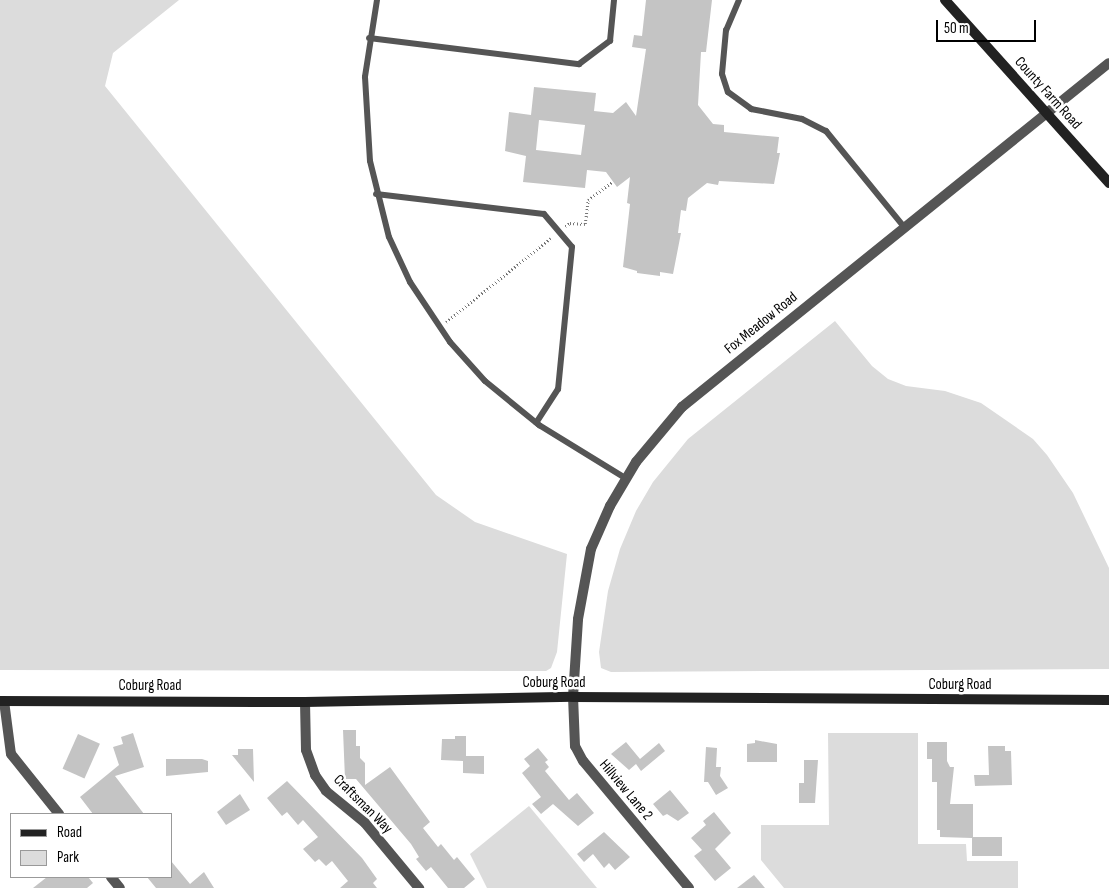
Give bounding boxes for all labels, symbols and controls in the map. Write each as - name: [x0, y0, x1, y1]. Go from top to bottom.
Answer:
- scale bar: [939, 10, 1039, 42]
- text: 50 m: [944, 19, 969, 38]
- street label: County Farm Road: [1011, 53, 1085, 133]
- street label: Fox Meadow Road: [721, 288, 801, 358]
- street label: Coburg Road: [522, 674, 586, 692]
- street label: Coburg Road: [928, 676, 992, 694]
- street label: Coburg Road: [118, 677, 182, 695]
- street label: Hillview Lane 2: [595, 756, 657, 824]
- street label: Craftsman Way: [330, 771, 396, 837]
- legend: [10, 813, 172, 878]
- text: Road: [57, 823, 82, 842]
- text: Park: [57, 848, 79, 867]

